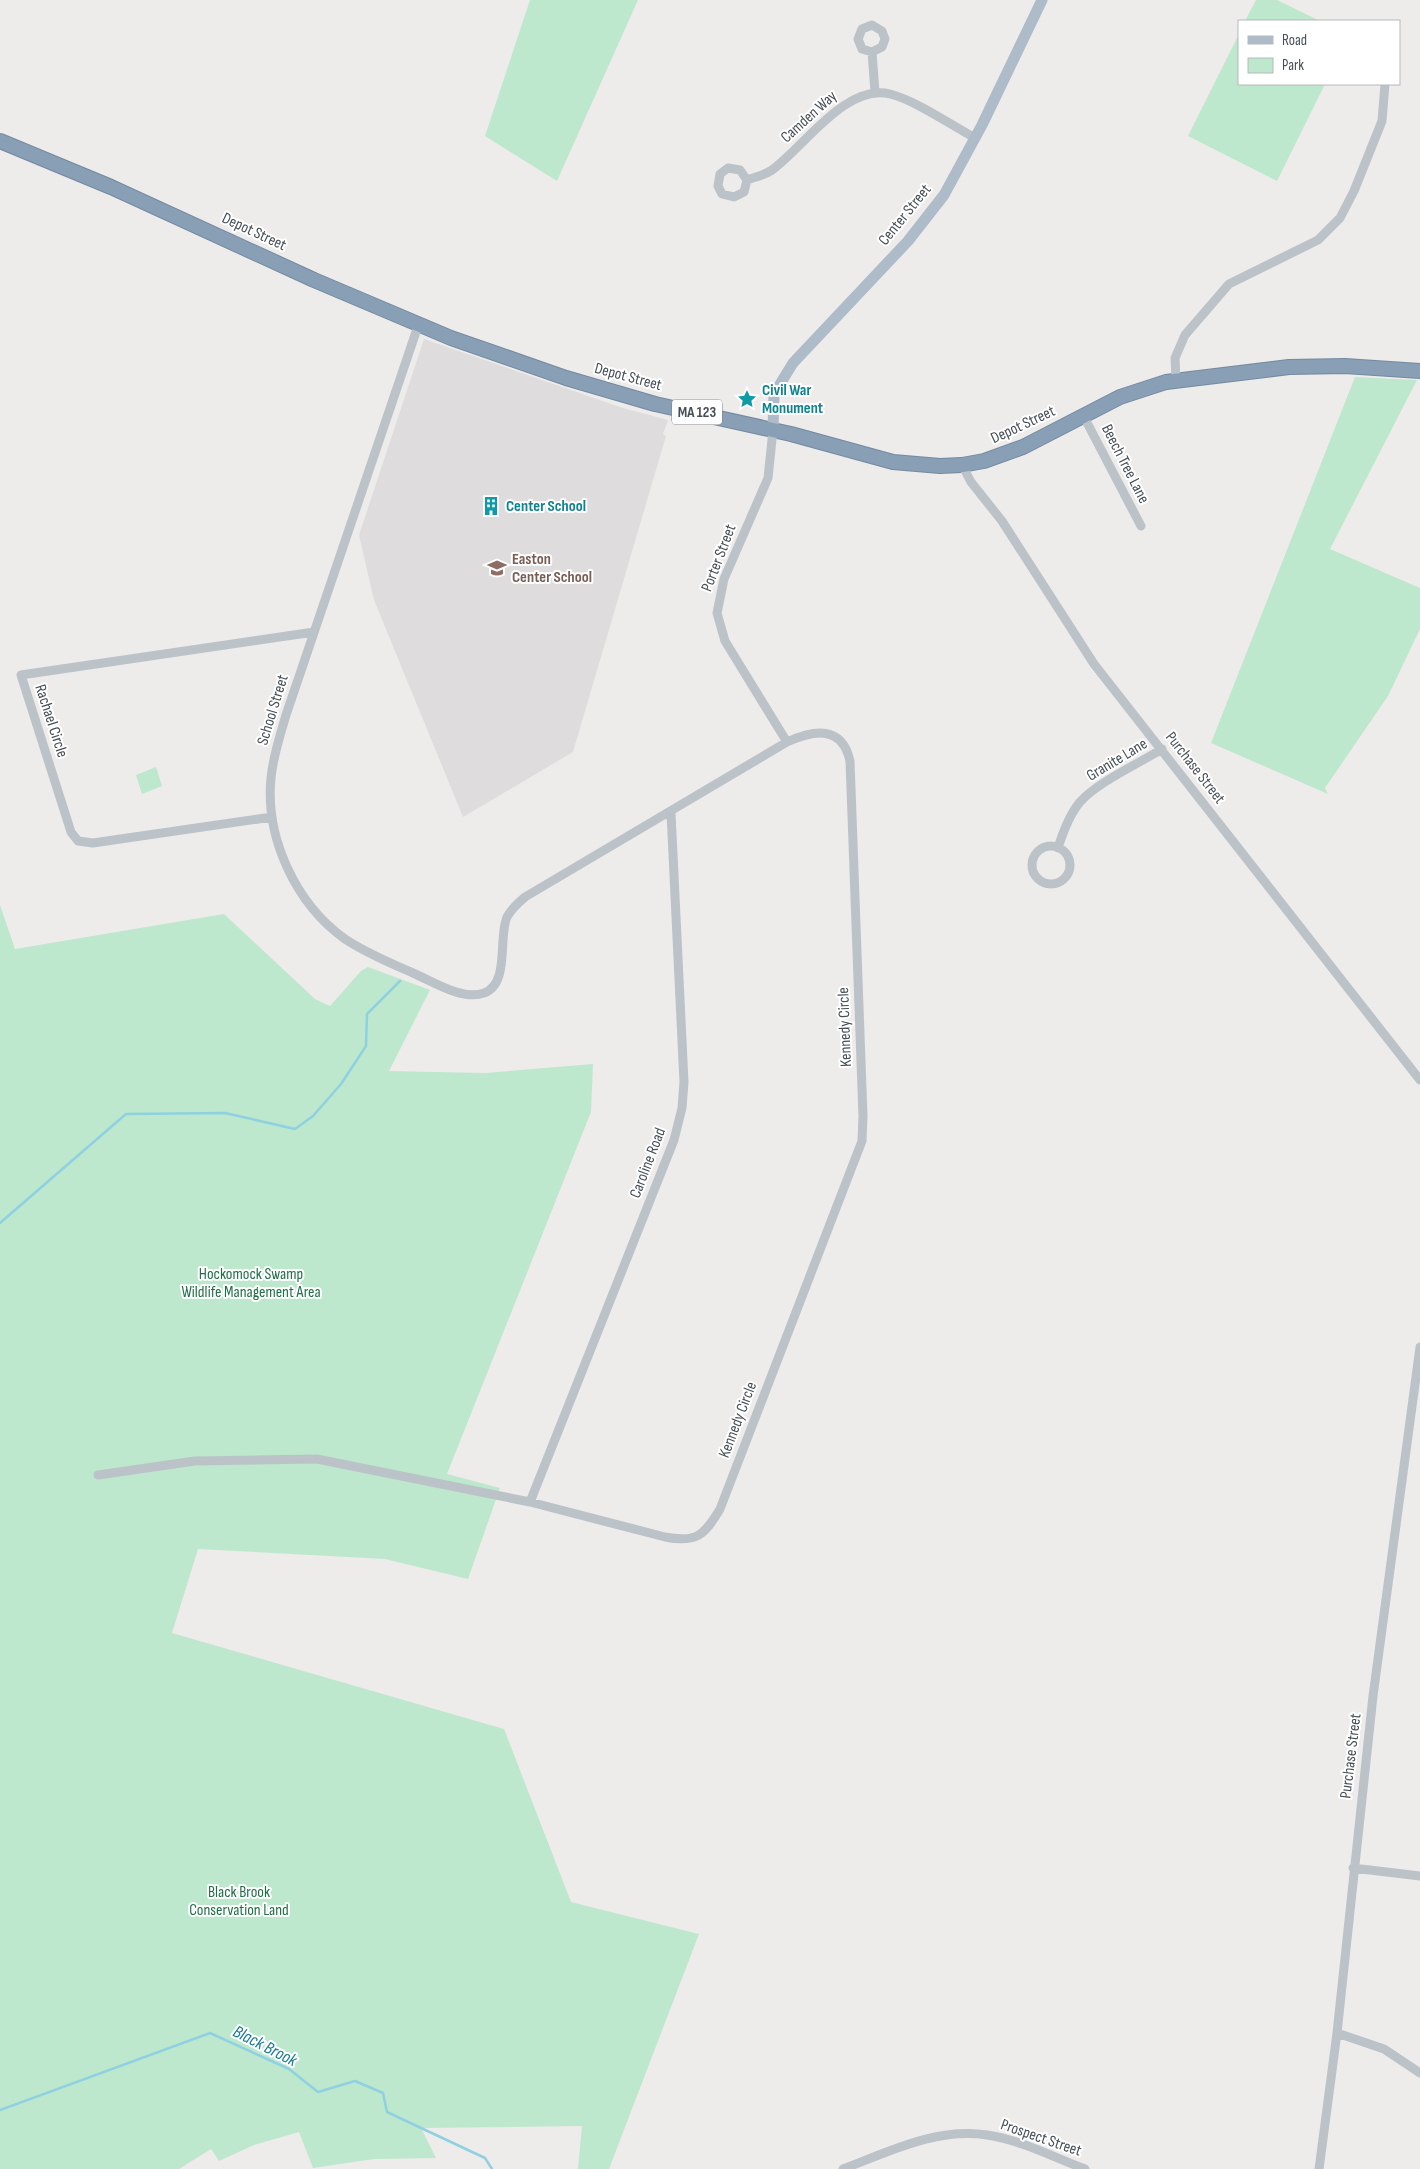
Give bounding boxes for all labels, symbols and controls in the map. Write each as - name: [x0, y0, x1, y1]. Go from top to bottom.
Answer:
- legend: [1238, 20, 1400, 85]
- text: Road: [1282, 31, 1307, 50]
- text: Park: [1282, 56, 1304, 75]
- street label: Camden Way: [777, 87, 841, 147]
- street label: Center Street: [875, 181, 935, 249]
- street label: Depot Street: [219, 209, 289, 255]
- street label: Depot Street: [592, 359, 664, 395]
- place label: Civil War Monument: [762, 381, 823, 418]
- place icon: Civil War Monument: [736, 388, 758, 410]
- road number: MA 123: [672, 400, 722, 424]
- street label: Depot Street: [988, 402, 1058, 448]
- street label: Beech Tree Lane: [1097, 421, 1153, 507]
- building icon: Center School: [480, 495, 502, 517]
- place label: Center School: [506, 497, 586, 516]
- street label: Porter Street: [698, 522, 740, 594]
- place label: Easton Center School: [512, 550, 592, 587]
- school or university icon: Easton Center School: [486, 557, 508, 579]
- street label: School Street: [253, 672, 293, 748]
- street label: Rachael Circle: [30, 682, 72, 760]
- street label: Purchase Street: [1161, 728, 1229, 808]
- street label: Granite Lane: [1083, 734, 1151, 786]
- street label: Kennedy Circle: [834, 987, 856, 1067]
- street label: Caroline Road: [626, 1125, 670, 1201]
- park label: Hockomock Swamp Wildlife Management Area: [181, 1265, 321, 1302]
- street label: Kennedy Circle: [715, 1379, 761, 1461]
- street label: Purchase Street: [1336, 1712, 1366, 1800]
- park label: Black Brook Conservation Land: [189, 1883, 289, 1920]
- water label: Black Brook: [229, 2021, 302, 2072]
- street label: Prospect Street: [998, 2115, 1084, 2161]

